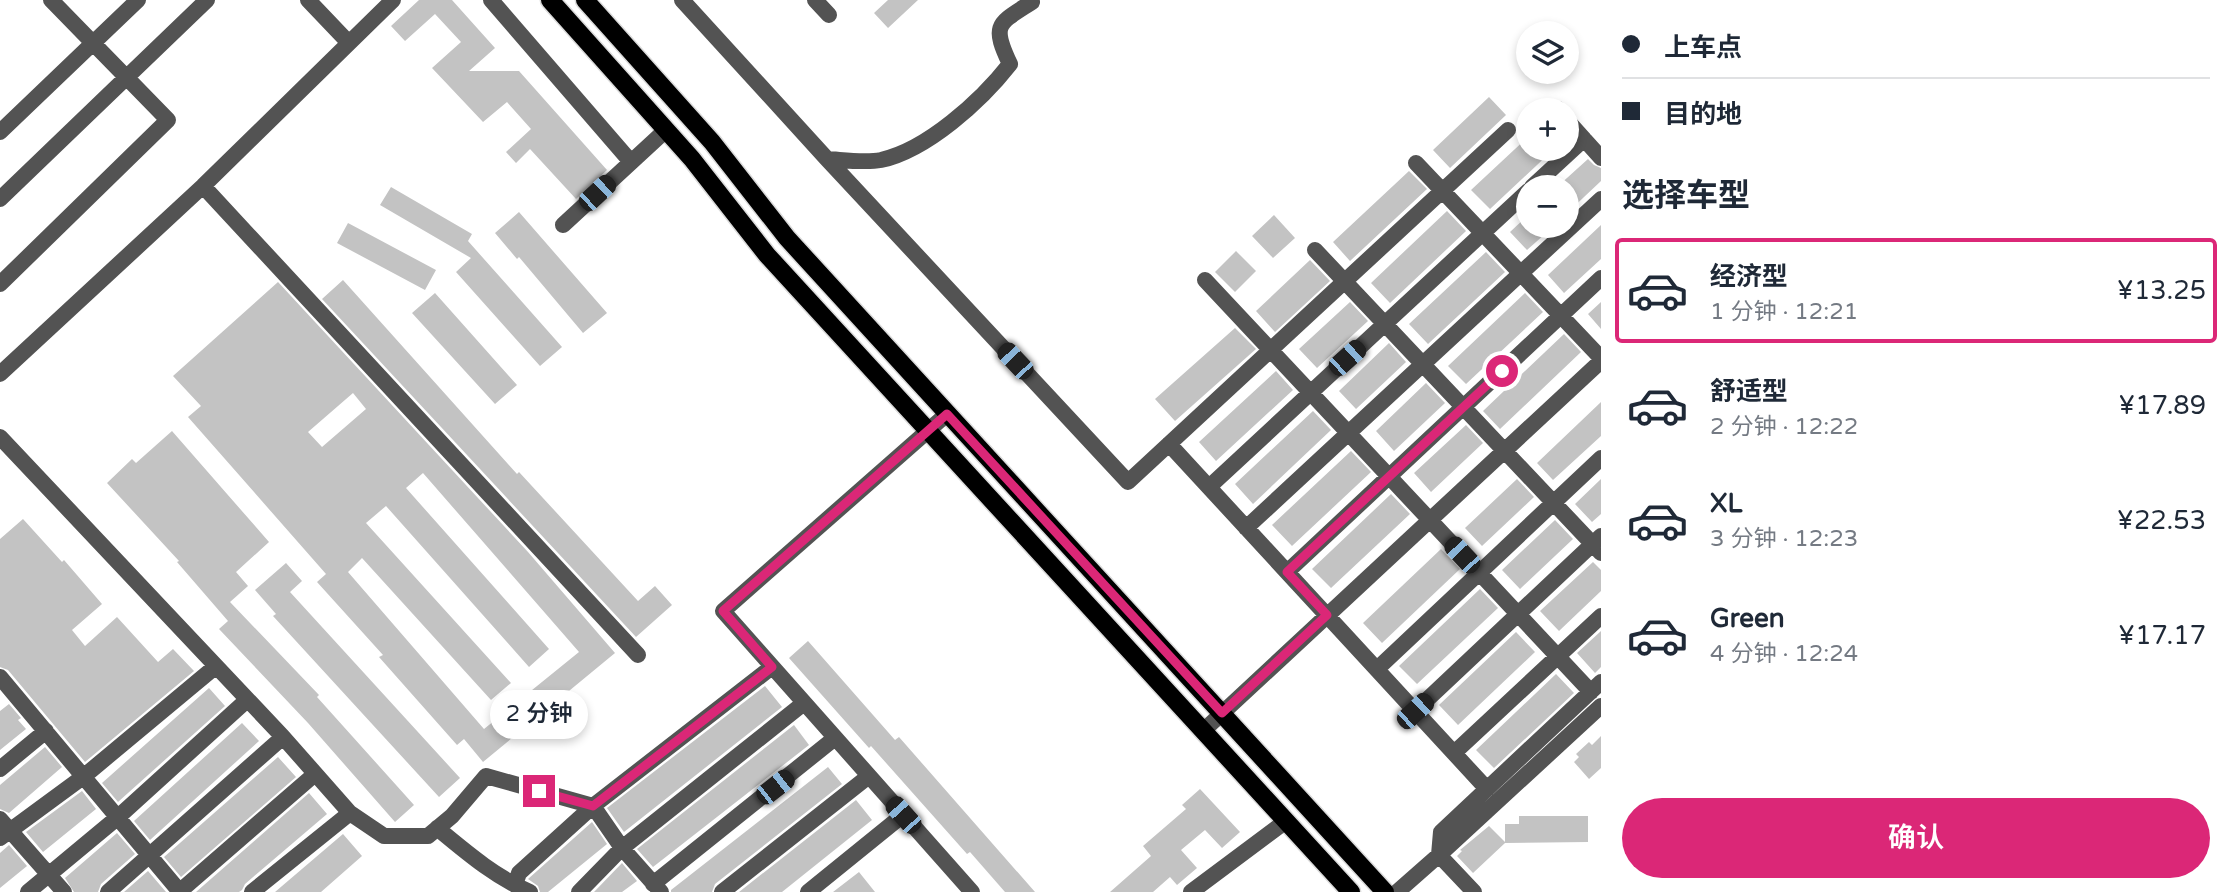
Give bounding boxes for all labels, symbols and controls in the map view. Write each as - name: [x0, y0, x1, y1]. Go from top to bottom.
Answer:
- map controls: [1516, 21, 1579, 238]
- button: layers: [1516, 21, 1579, 84]
- text: 上车点: [1664, 32, 1742, 63]
- button: +: [1516, 98, 1579, 161]
- text: 目的地: [1664, 99, 1742, 130]
- car: [575, 171, 620, 215]
- button: −: [1516, 175, 1579, 238]
- text: 选择车型: [1622, 177, 1750, 215]
- icon: car: [1626, 259, 1689, 322]
- text: 经济型: [1710, 261, 1788, 292]
- text: ¥13.25: [2117, 275, 2206, 306]
- text: 1 分钟 · 12:21: [1710, 298, 1858, 326]
- car: [1325, 336, 1370, 380]
- car: [993, 338, 1038, 384]
- route start: [1486, 355, 1518, 387]
- icon: car: [1626, 374, 1689, 437]
- text: 舒适型: [1710, 376, 1788, 407]
- text: ¥17.89: [2118, 390, 2206, 421]
- text: 2 分钟 · 12:22: [1710, 413, 1858, 441]
- text: XL: [1710, 488, 1742, 519]
- icon: car: [1626, 489, 1689, 552]
- text: ¥22.53: [2117, 505, 2206, 536]
- text: 3 分钟 · 12:23: [1710, 525, 1858, 553]
- car: [1440, 532, 1485, 578]
- text: Green: [1710, 603, 1785, 634]
- icon: car: [1626, 604, 1689, 667]
- text: ¥17.17: [2118, 620, 2206, 651]
- text: 4 分钟 · 12:24: [1710, 640, 1858, 668]
- car: [1393, 689, 1438, 733]
- callout: 2 分钟: [490, 690, 588, 738]
- text: 2 分钟: [506, 700, 572, 728]
- car: [752, 766, 799, 808]
- route end: [523, 775, 555, 807]
- car: [882, 792, 925, 838]
- button: 确认: [1622, 798, 2210, 878]

